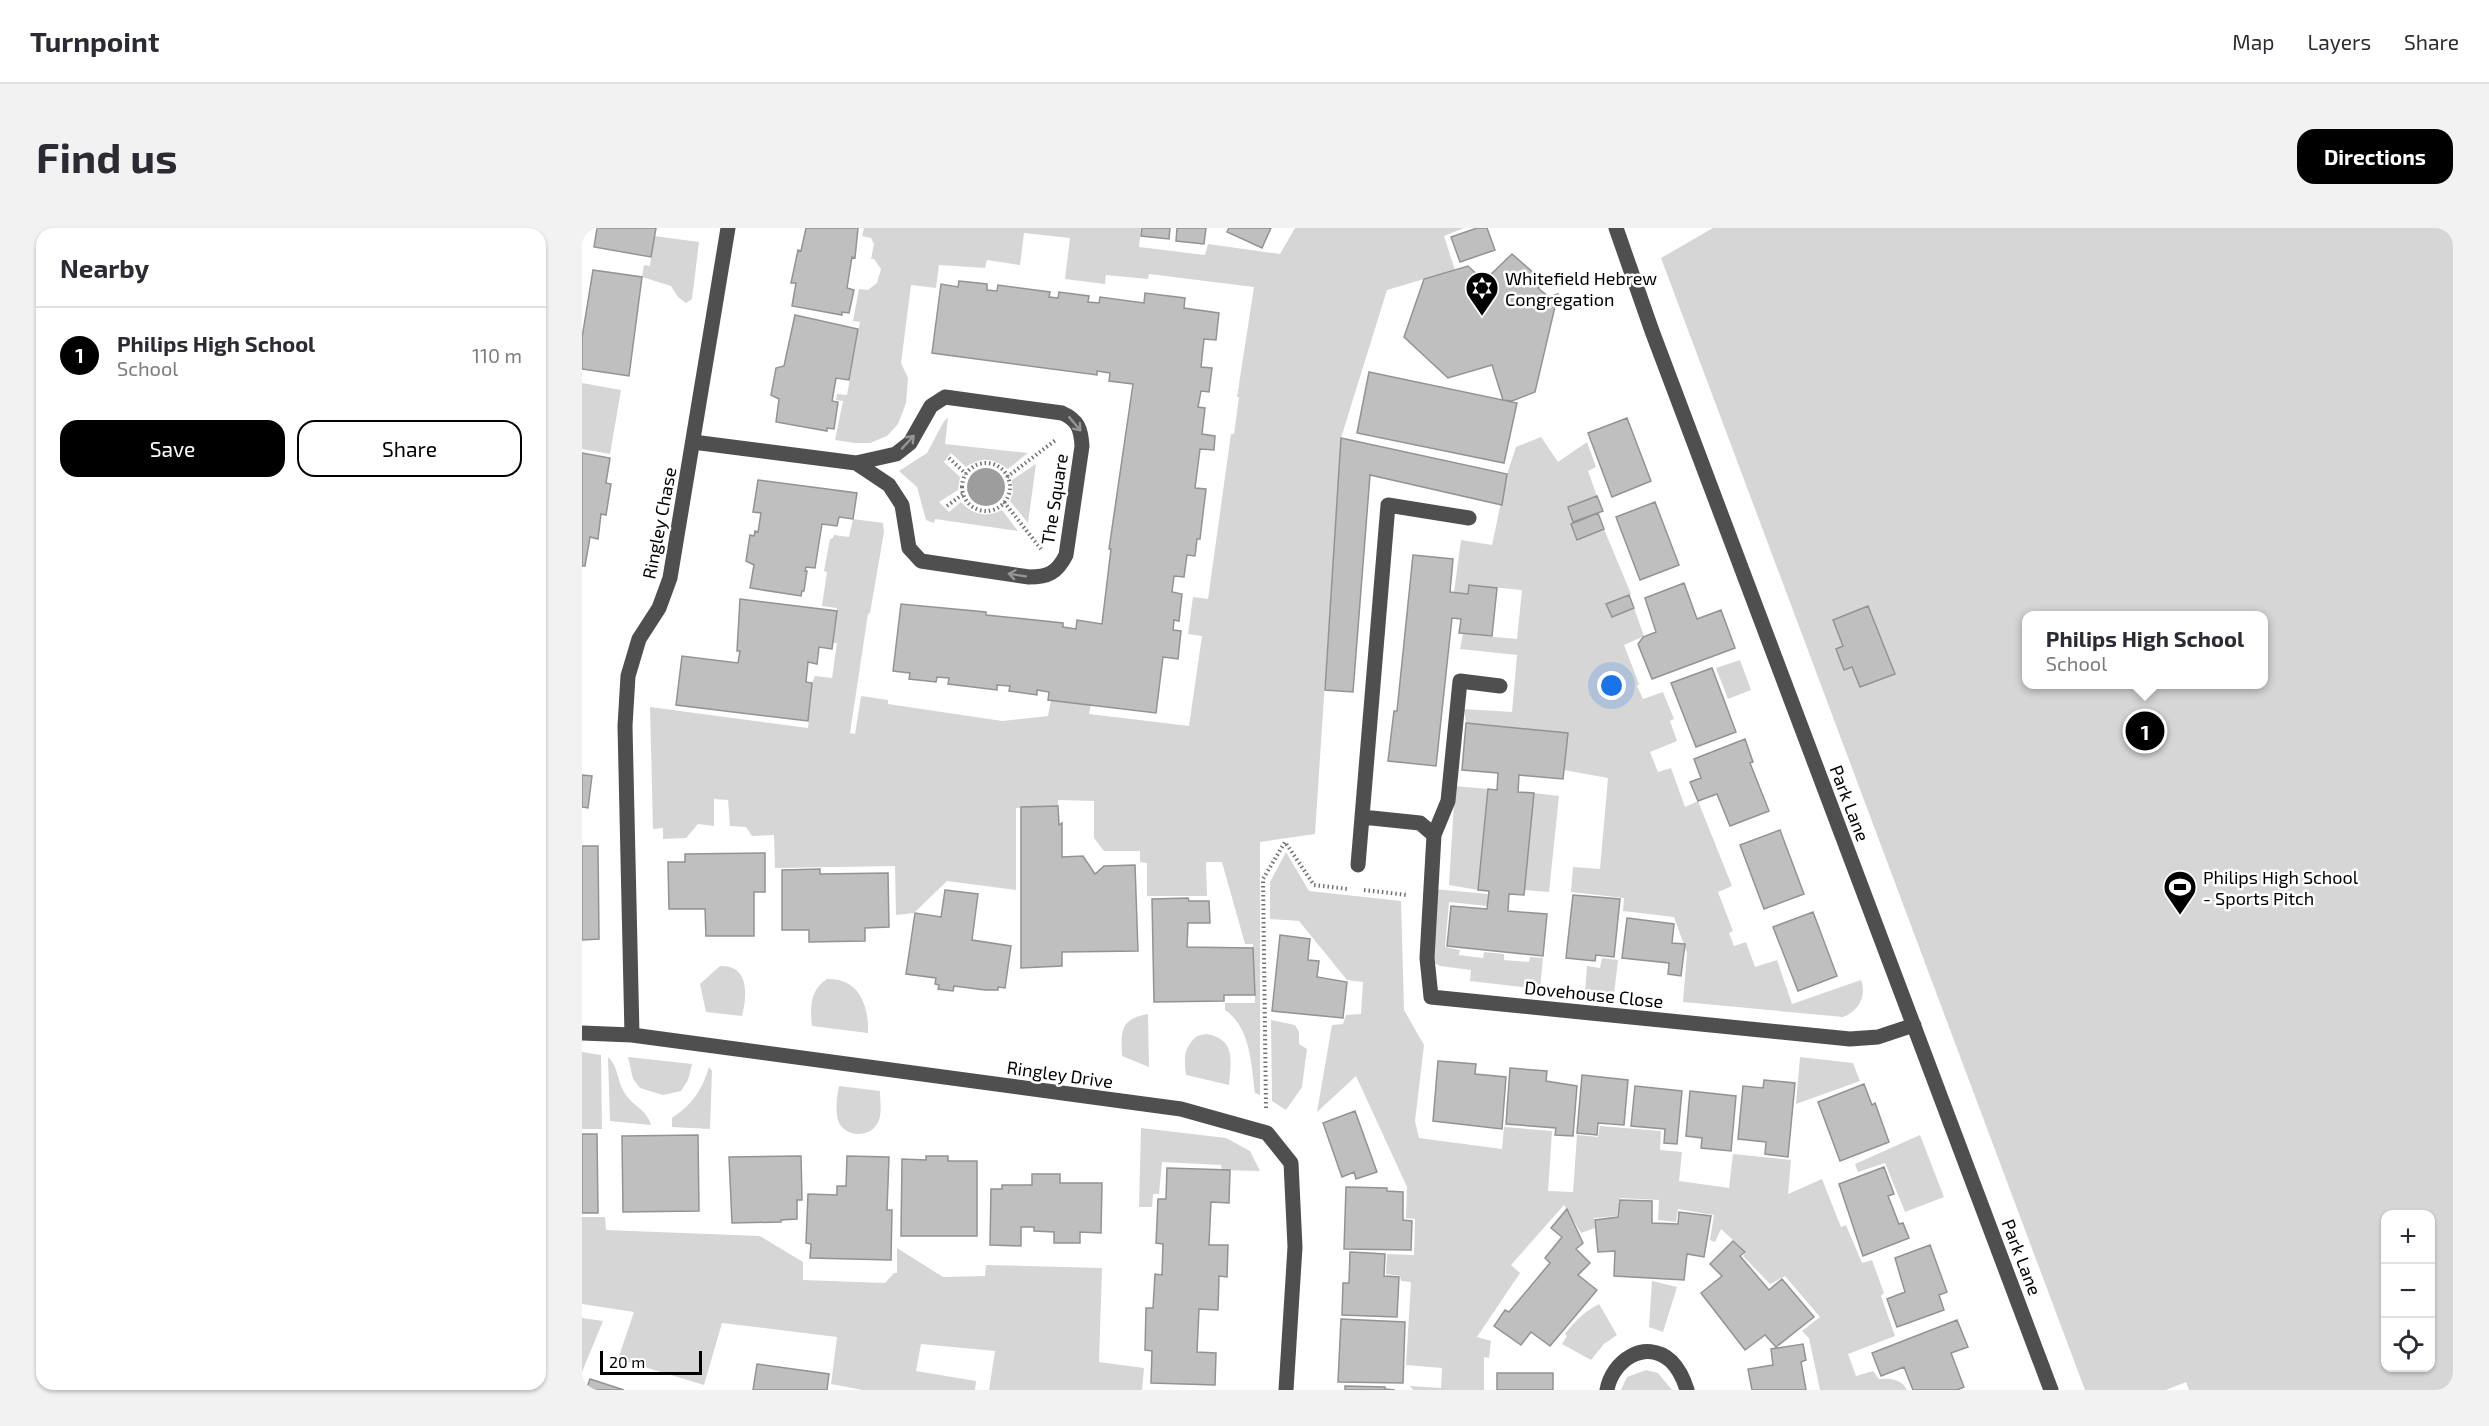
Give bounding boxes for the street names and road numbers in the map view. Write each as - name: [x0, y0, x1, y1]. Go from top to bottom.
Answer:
- street label: The Square: [1036, 452, 1072, 546]
- street label: Ringley Chase: [637, 465, 681, 581]
- street label: Park Lane: [1825, 762, 1875, 844]
- street label: Dovehouse Close: [1523, 976, 1665, 1012]
- street label: Ringley Drive: [1006, 1056, 1114, 1092]
- street label: Park Lane: [1997, 1216, 2047, 1298]

